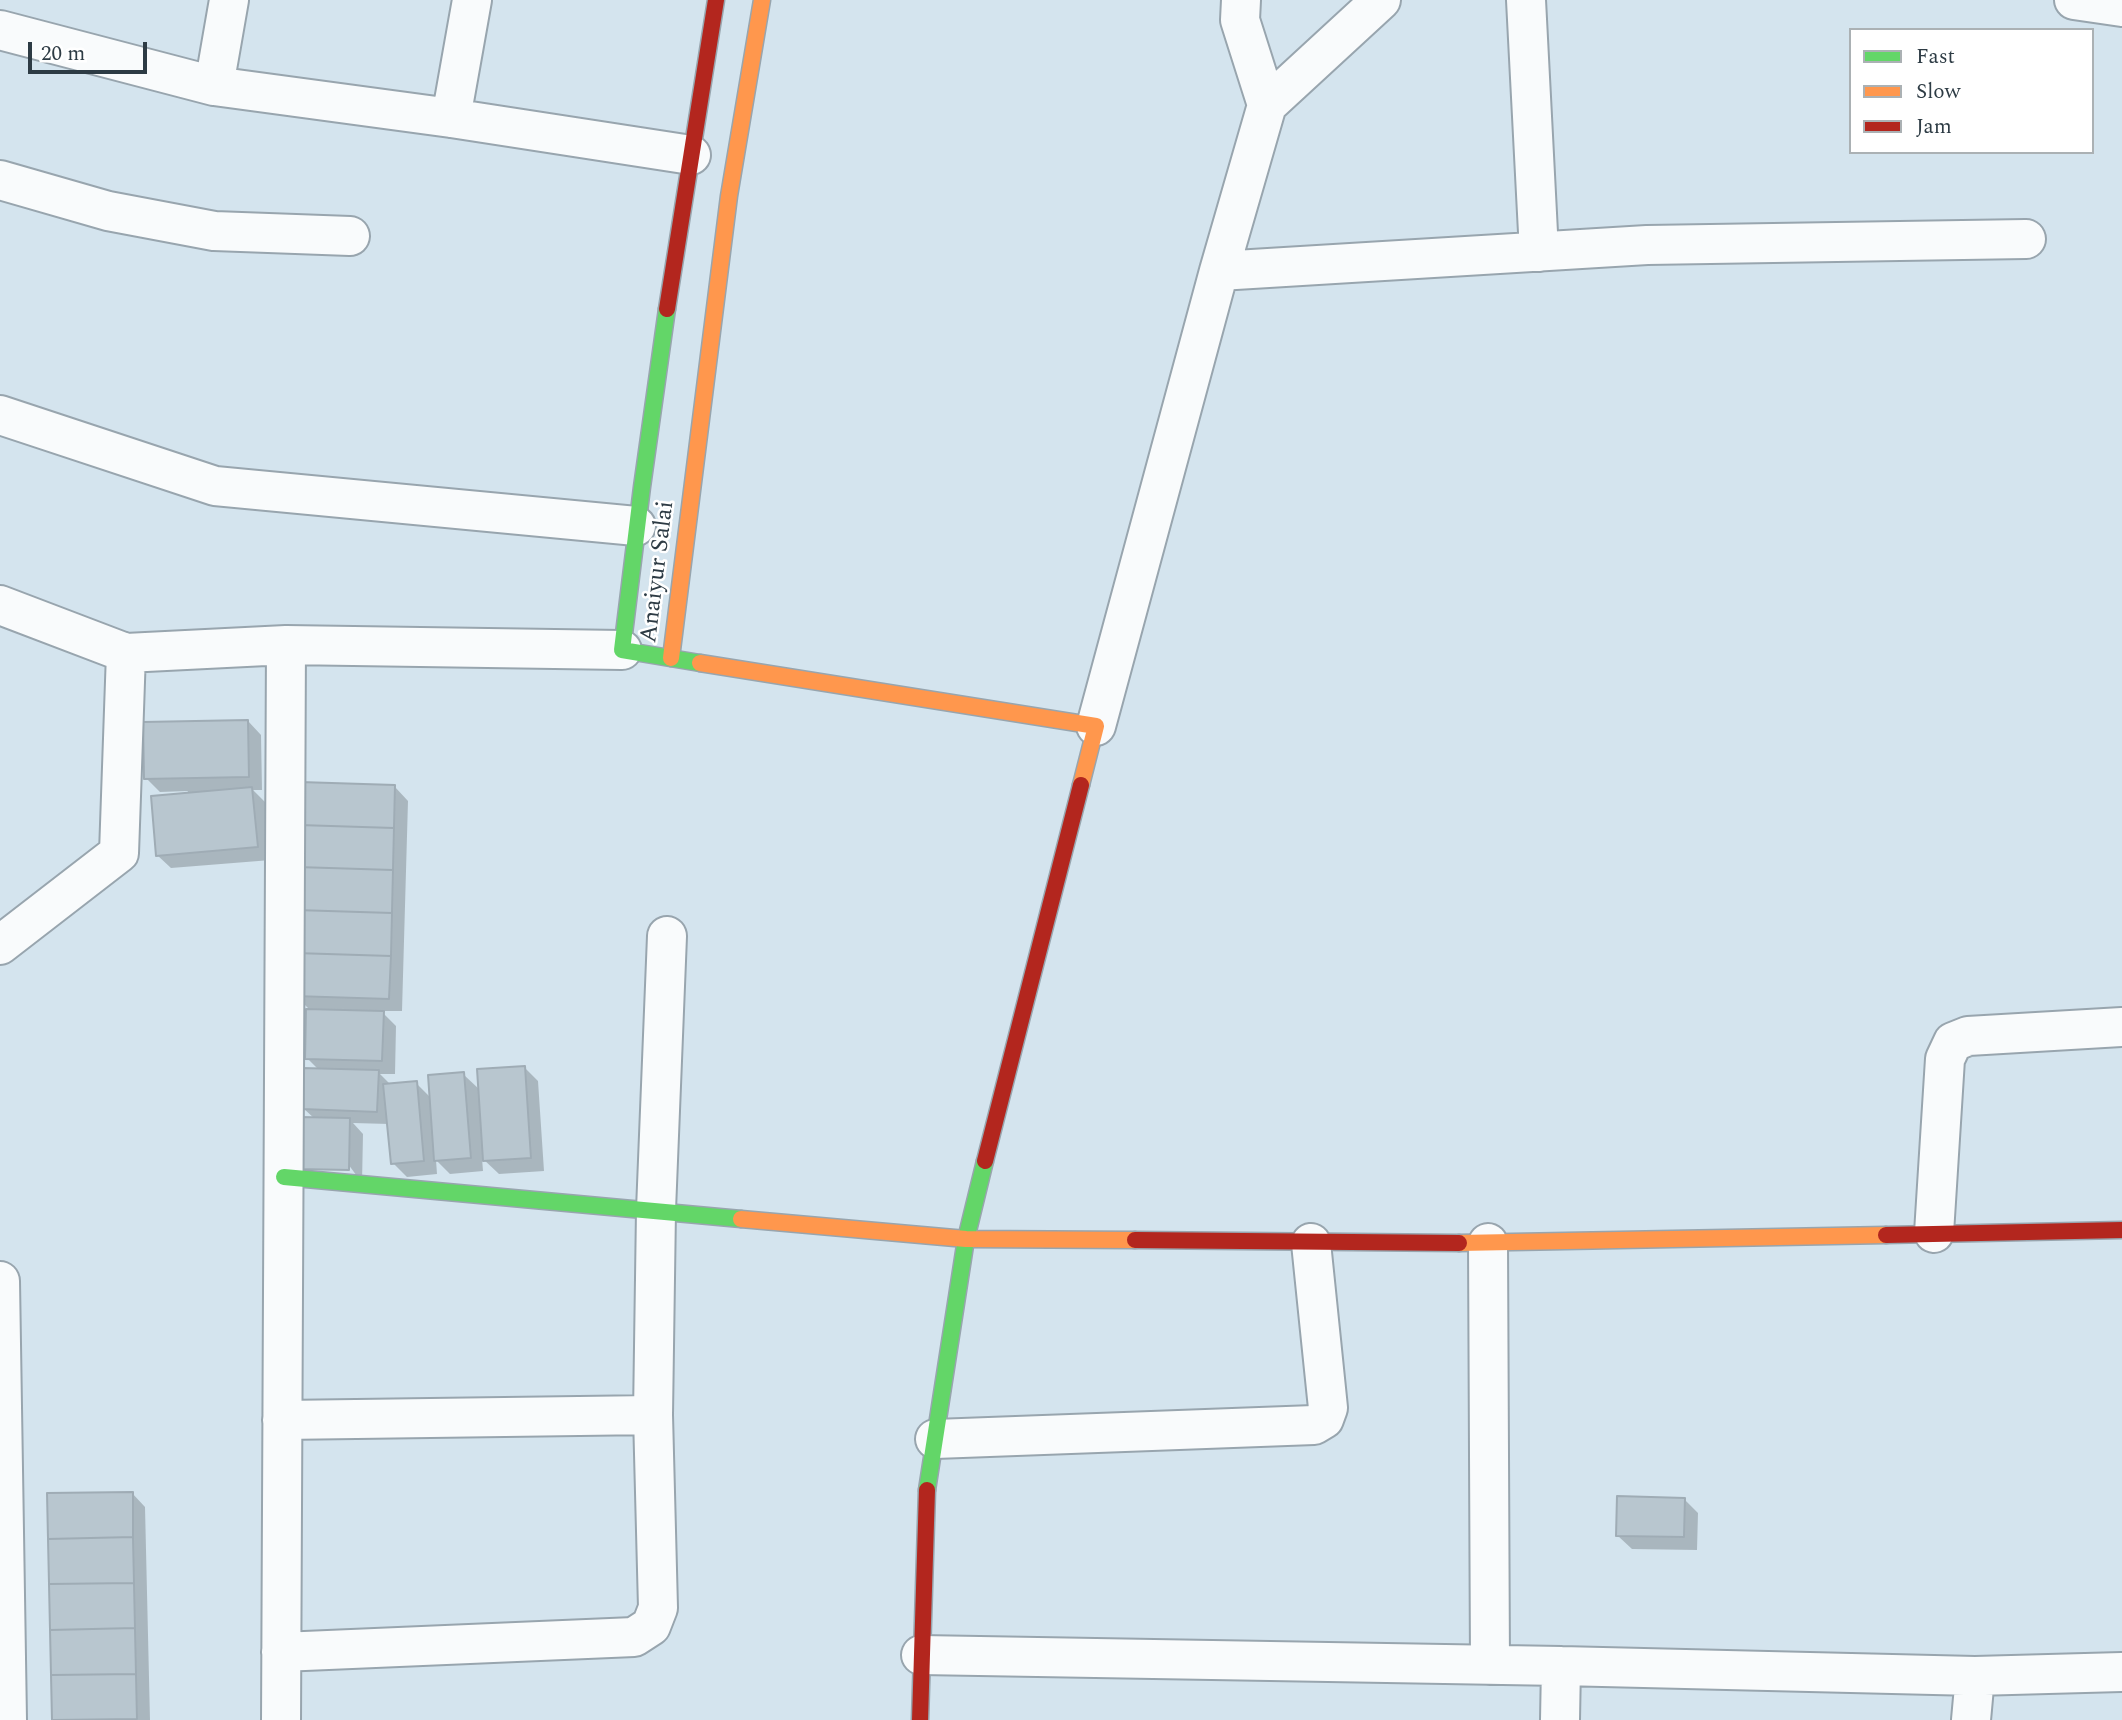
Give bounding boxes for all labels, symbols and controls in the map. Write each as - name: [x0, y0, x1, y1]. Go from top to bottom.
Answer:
- scale bar: [32, 28, 150, 72]
- legend: [1849, 28, 2094, 154]
- text: 20 m: [41, 38, 85, 70]
- text: Fast: [1916, 41, 1955, 73]
- text: Slow: [1916, 76, 1960, 108]
- text: Jam: [1916, 111, 1952, 143]
- street label: Anaiyur Salai: [636, 499, 682, 645]

